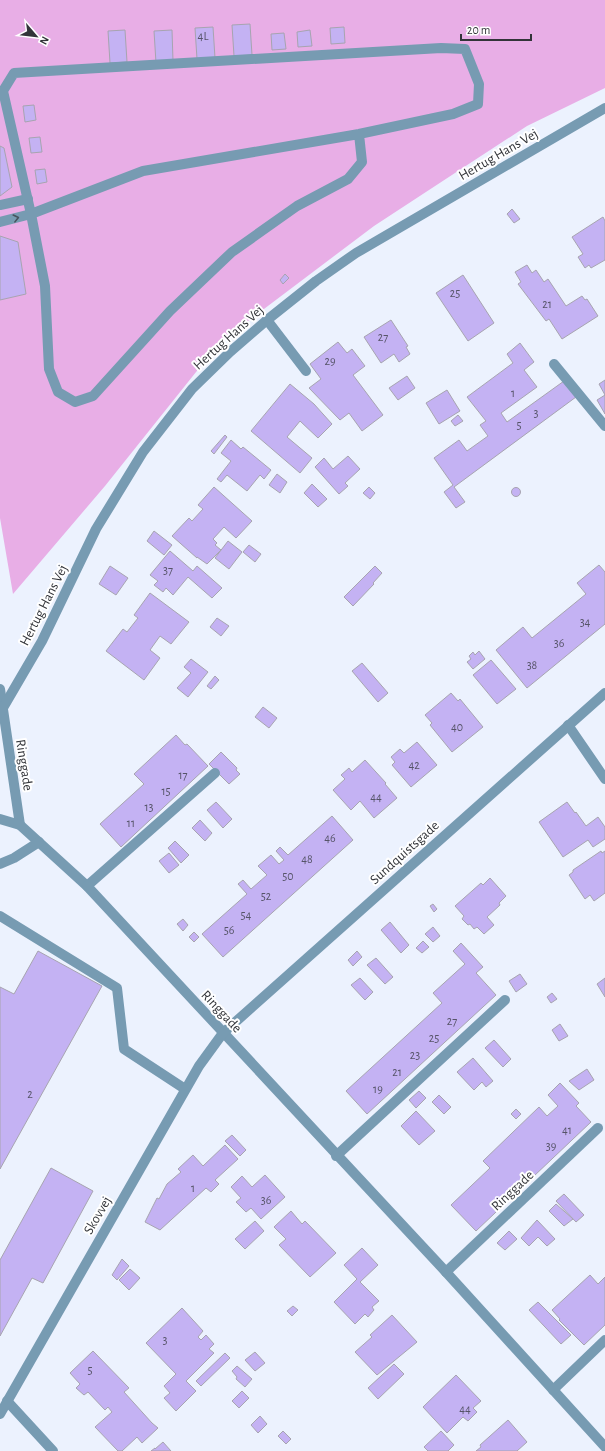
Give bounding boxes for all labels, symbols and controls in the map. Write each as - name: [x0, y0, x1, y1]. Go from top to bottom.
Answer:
- north arrow: [16, 16, 56, 56]
- scale bar: [461, 16, 531, 42]
- text: 20 m: [467, 24, 490, 36]
- house number: 4L: [198, 30, 208, 42]
- text: N: [38, 34, 51, 46]
- street label: Hertug Hans Vej: [457, 127, 540, 183]
- one-way arrow: [12, 214, 19, 223]
- house number: 25: [450, 287, 460, 299]
- house number: 21: [542, 298, 552, 310]
- street label: Hertug Hans Vej: [191, 303, 266, 373]
- house number: 27: [378, 331, 388, 343]
- house number: 29: [324, 355, 336, 367]
- house number: 1: [511, 387, 515, 399]
- house number: 3: [534, 407, 539, 419]
- house number: 5: [516, 419, 522, 431]
- street label: Hertug Hans Vej: [17, 563, 70, 648]
- house number: 37: [163, 564, 173, 576]
- house number: 34: [580, 616, 591, 628]
- house number: 36: [554, 637, 565, 649]
- house number: 38: [527, 659, 538, 671]
- house number: 40: [451, 721, 463, 733]
- street label: Ringgade: [13, 738, 35, 792]
- house number: 42: [408, 759, 420, 771]
- house number: 17: [178, 769, 188, 781]
- house number: 15: [161, 785, 171, 797]
- house number: 44: [370, 791, 382, 803]
- house number: 13: [144, 801, 154, 813]
- house number: 11: [127, 817, 135, 829]
- street label: Sundquistsgade: [368, 818, 442, 887]
- house number: 46: [324, 832, 336, 844]
- house number: 48: [301, 853, 313, 865]
- house number: 50: [282, 870, 294, 882]
- house number: 52: [261, 890, 272, 902]
- house number: 54: [241, 909, 252, 921]
- house number: 56: [224, 924, 235, 936]
- street label: Ringgade: [198, 988, 244, 1035]
- house number: 27: [447, 1015, 457, 1027]
- house number: 25: [429, 1032, 439, 1044]
- house number: 23: [410, 1049, 420, 1061]
- house number: 21: [392, 1066, 402, 1078]
- house number: 19: [373, 1083, 383, 1095]
- house number: 2: [27, 1088, 33, 1100]
- house number: 41: [562, 1124, 572, 1136]
- house number: 39: [546, 1140, 557, 1152]
- street label: Ringgade: [489, 1168, 536, 1214]
- house number: 1: [191, 1182, 195, 1194]
- street label: Skovvej: [82, 1194, 114, 1237]
- house number: 36: [261, 1194, 272, 1206]
- house number: 3: [163, 1334, 168, 1346]
- house number: 5: [87, 1364, 93, 1376]
- house number: 44: [459, 1403, 471, 1415]

